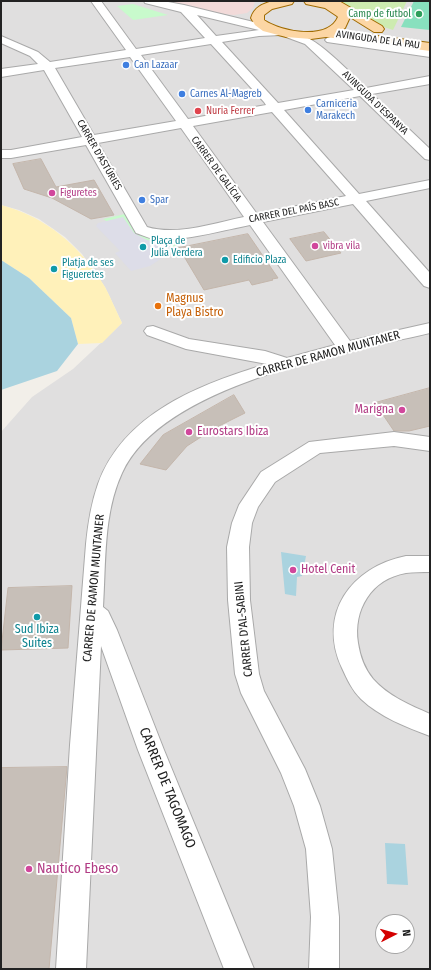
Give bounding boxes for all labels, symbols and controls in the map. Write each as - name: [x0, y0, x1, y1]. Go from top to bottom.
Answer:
- place label: Camp de futbol: [348, 8, 411, 20]
- marker: Camp de futbol: [414, 9, 424, 19]
- street label: AVINGUDA DE LA PAU: [335, 28, 421, 52]
- place label: Can Lazaar: [134, 59, 178, 71]
- marker: Can Lazaar: [121, 60, 131, 70]
- street label: AVINGUDA D'ESPANYA: [340, 68, 410, 138]
- place label: Carnes Al-Magreb: [190, 88, 262, 100]
- marker: Carnes Al-Magreb: [177, 89, 187, 99]
- place label: Carniceria Marakech: [316, 98, 357, 122]
- place label: Nuria Ferrer: [206, 105, 255, 117]
- marker: Carniceria Marakech: [303, 105, 313, 115]
- marker: Nuria Ferrer: [193, 106, 203, 116]
- street label: CARRER D'ASTÚRIES: [74, 118, 124, 192]
- street label: CARRER DE GALÍCIA: [188, 134, 244, 204]
- place label: Figuretes: [60, 187, 97, 199]
- marker: Figuretes: [47, 188, 57, 198]
- place label: Spar: [150, 194, 169, 206]
- marker: Spar: [137, 195, 147, 205]
- street label: CARRER DEL PAÍS BASC: [248, 196, 340, 226]
- place label: Plaça de Julia Verdera: [151, 235, 203, 258]
- place label: vibra vila: [323, 240, 360, 252]
- marker: vibra vila: [310, 241, 320, 251]
- marker: Plaça de Julia Verdera: [138, 242, 148, 252]
- place label: Edificio Plaza: [233, 254, 286, 266]
- marker: Edificio Plaza: [220, 255, 230, 265]
- place label: Platja de ses Figueretes: [62, 257, 114, 280]
- marker: Platja de ses Figueretes: [49, 264, 59, 274]
- place label: Magnus Playa Bistro: [166, 292, 224, 320]
- marker: Magnus Playa Bistro: [153, 301, 163, 311]
- street label: CARRER DE RAMON MUNTANER: [254, 328, 402, 380]
- place label: Marigna: [355, 403, 394, 417]
- marker: Marigna: [397, 405, 407, 415]
- place label: Eurostars Ibiza: [197, 425, 269, 439]
- marker: Eurostars Ibiza: [184, 427, 194, 437]
- street label: CARRER DE RAMON MUNTANER: [80, 513, 108, 663]
- place label: Hotel Cenit: [301, 563, 355, 577]
- marker: Hotel Cenit: [288, 565, 298, 575]
- street label: CARRER D'AL-SABINI: [232, 580, 256, 678]
- marker: Sud Ibiza Suites: [32, 612, 42, 622]
- place label: Sud Ibiza Suites: [15, 623, 59, 651]
- street label: CARRER DE TAGOMAGO: [135, 725, 199, 851]
- place label: Nautico Ebeso: [37, 861, 118, 877]
- marker: Nautico Ebeso: [24, 864, 34, 874]
- north arrow: [375, 914, 415, 954]
- text: N: [400, 929, 413, 937]

